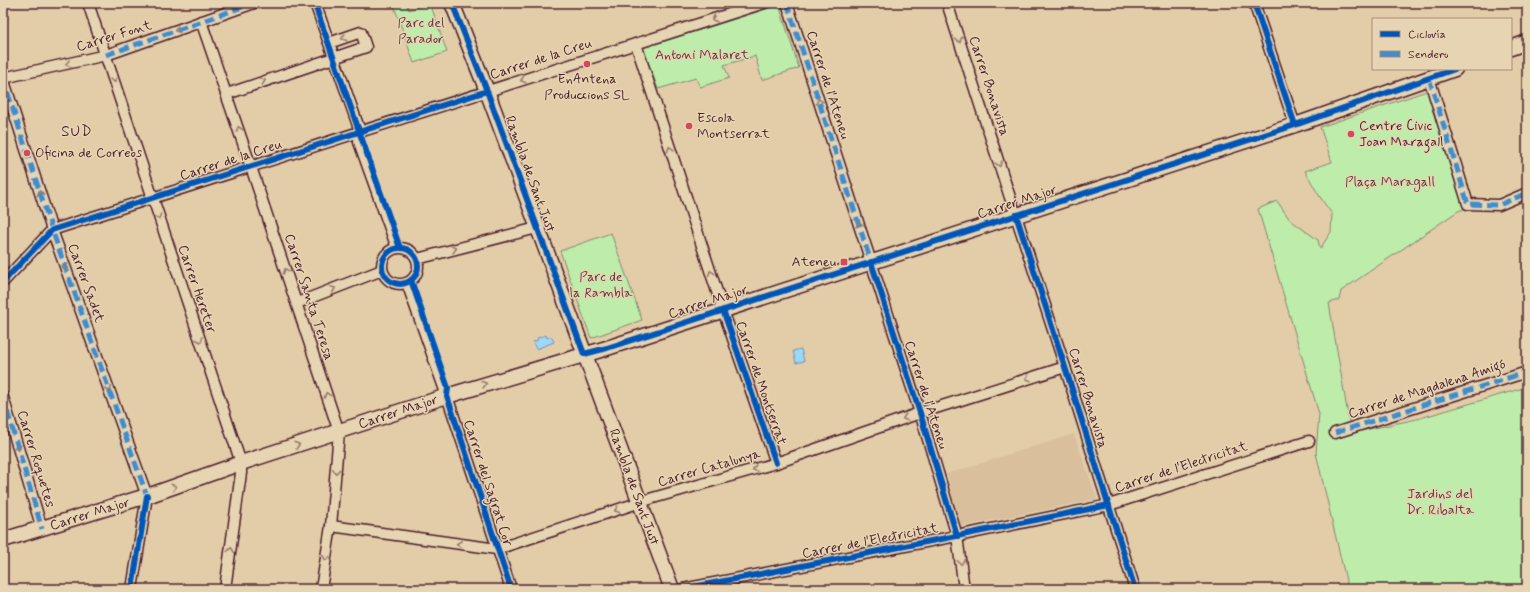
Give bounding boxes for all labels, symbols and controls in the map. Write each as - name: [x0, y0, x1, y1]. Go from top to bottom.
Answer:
- park label: Parc del Parador: [398, 14, 444, 48]
- one-way arrow: [710, 14, 717, 23]
- street label: Carrer Font: [74, 16, 154, 56]
- legend: [1372, 18, 1512, 70]
- one-way arrow: [174, 25, 181, 33]
- text: Ciclovía: [1408, 27, 1446, 43]
- street label: Carrer de l'Ateneu: [802, 28, 854, 142]
- one-way arrow: [340, 33, 347, 42]
- street label: Carrer de la Creu: [488, 34, 595, 84]
- street label: Carrer Bonavista: [964, 34, 1014, 138]
- one-way arrow: [954, 36, 963, 43]
- park label: Antoni Malaret: [655, 46, 750, 64]
- text: Sendero: [1408, 47, 1449, 63]
- one-way arrow: [64, 59, 71, 67]
- marker: EnAntena Produccions SL: [582, 59, 592, 69]
- place label: EnAntena Produccions SL: [544, 70, 630, 104]
- one-way arrow: [520, 75, 527, 83]
- one-way arrow: [109, 76, 117, 83]
- one-way arrow: [260, 78, 267, 86]
- one-way arrow: [815, 97, 824, 104]
- place label: Escola Montserrat: [697, 109, 771, 143]
- street label: Rambla de Sant Just: [501, 113, 560, 235]
- place label: Centre Civic Joan Maragall: [1359, 117, 1443, 153]
- marker: Escola Montserrat: [684, 121, 694, 131]
- district label: SUD: [61, 122, 93, 142]
- one-way arrow: [235, 126, 243, 133]
- marker: Centre Civic Joan Maragall: [1346, 129, 1356, 139]
- street label: Carrer de la Creu: [178, 135, 285, 185]
- place label: Oficina de Correos: [35, 144, 142, 162]
- one-way arrow: [666, 146, 675, 153]
- marker: Oficina de Correos: [22, 148, 32, 158]
- one-way arrow: [995, 160, 1003, 167]
- park label: Plaça Maragall: [1345, 173, 1435, 192]
- street label: Carrer Major: [975, 181, 1059, 223]
- one-way arrow: [36, 189, 45, 196]
- one-way arrow: [153, 213, 162, 220]
- one-way arrow: [855, 221, 864, 228]
- street label: Carrer Santa Teresa: [280, 232, 338, 362]
- street label: Carrer Sadet: [63, 241, 109, 326]
- street label: Carrer Hereter: [174, 243, 221, 336]
- one-way arrow: [451, 246, 458, 254]
- place label: Ateneu: [792, 253, 836, 271]
- marker: Ateneu: [839, 257, 849, 267]
- one-way arrow: [60, 263, 69, 270]
- one-way arrow: [282, 268, 291, 275]
- park label: Parc de la Rambla: [569, 268, 633, 302]
- one-way arrow: [707, 269, 716, 276]
- street label: Carrer Major: [666, 281, 750, 323]
- one-way arrow: [329, 286, 337, 294]
- street label: Carrer de Montserrat: [731, 319, 791, 448]
- one-way arrow: [195, 336, 203, 343]
- street label: Carrer de l'Ateneu: [900, 338, 952, 452]
- street label: Carrer Bonavista: [1064, 346, 1112, 450]
- street label: Carrer de Magdalena Amigó: [1346, 355, 1509, 425]
- one-way arrow: [1025, 374, 1032, 382]
- one-way arrow: [481, 380, 488, 389]
- one-way arrow: [104, 385, 112, 392]
- one-way arrow: [323, 391, 332, 398]
- street label: Carrer Major: [356, 391, 440, 433]
- street label: Carrer Roquetes: [13, 408, 59, 510]
- one-way arrow: [901, 413, 908, 422]
- street label: Carrer del Sagrat Cor: [457, 418, 517, 549]
- street label: Rambla de Sant Just: [605, 426, 664, 548]
- street label: Carrer de l'Electricitat: [1112, 437, 1250, 497]
- one-way arrow: [293, 441, 300, 450]
- one-way arrow: [13, 444, 22, 451]
- street label: Carrer Catalunya: [656, 445, 763, 491]
- one-way arrow: [752, 464, 759, 473]
- one-way arrow: [332, 467, 341, 474]
- one-way arrow: [170, 483, 177, 492]
- park label: Jardins del Dr. Ribalta: [1406, 485, 1474, 519]
- street label: Carrer Major: [48, 493, 132, 535]
- one-way arrow: [614, 505, 621, 514]
- street label: Carrer de l'Electricitat: [800, 519, 940, 563]
- one-way arrow: [455, 540, 462, 549]
- one-way arrow: [226, 547, 235, 553]
- one-way arrow: [322, 555, 331, 561]
- one-way arrow: [956, 559, 965, 566]

